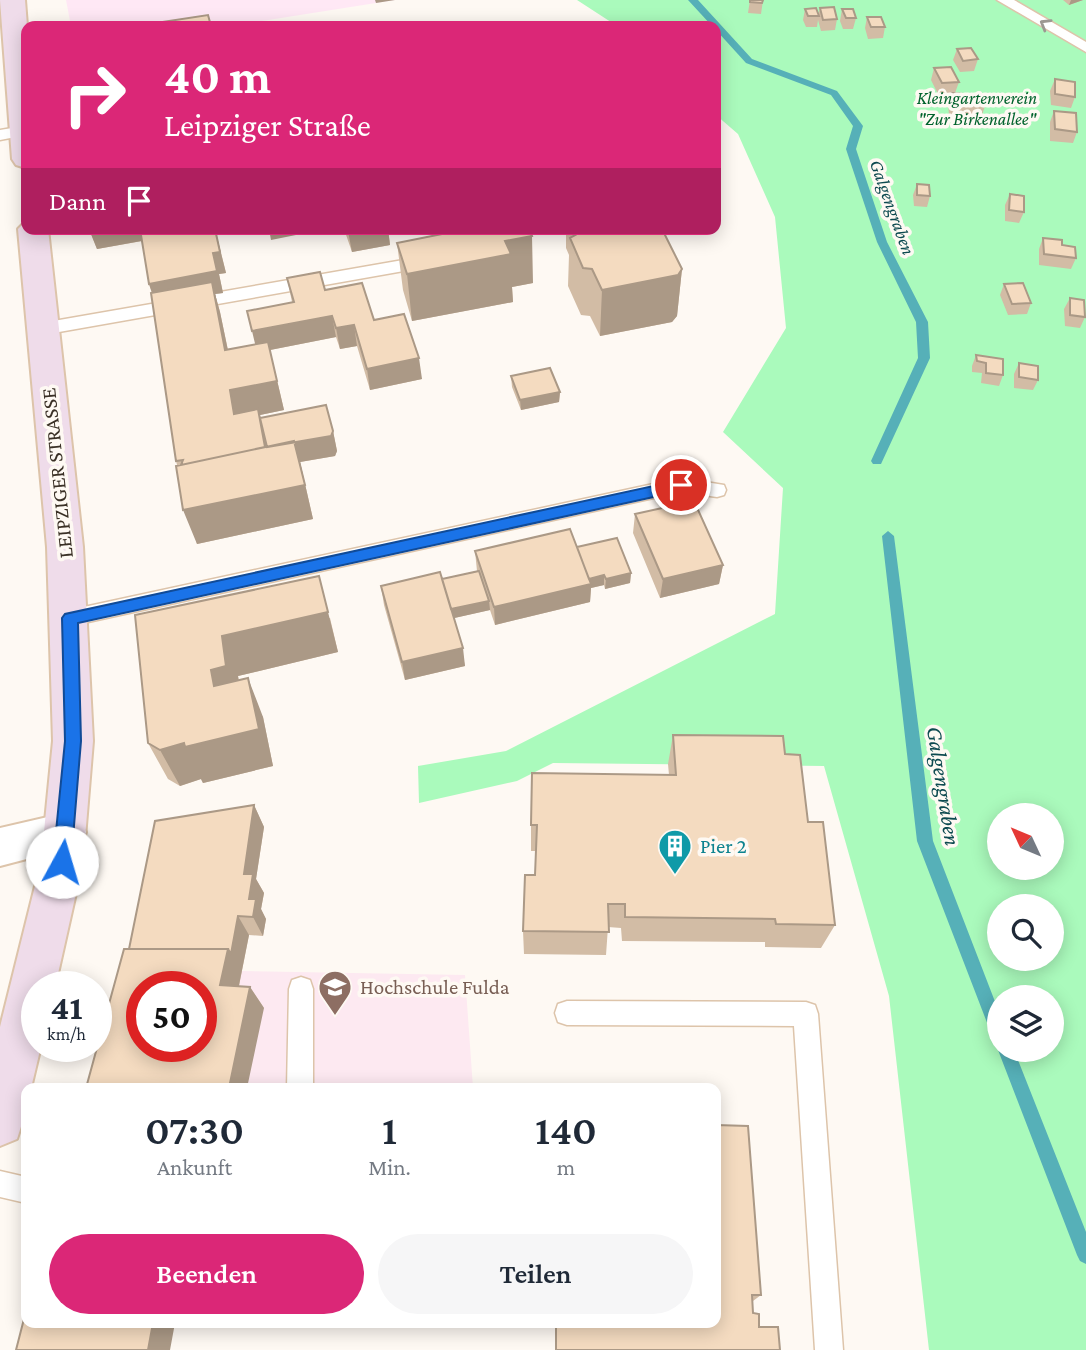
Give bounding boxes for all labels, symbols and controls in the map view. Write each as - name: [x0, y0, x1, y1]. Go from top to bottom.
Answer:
- one-way arrow: [1040, 19, 1052, 32]
- icon: right: [49, 49, 140, 140]
- text: 40 m: [164, 49, 271, 104]
- park label: Kleingartenverein "Zur Birkenallee": [917, 88, 1037, 129]
- text: Leipziger Straße: [164, 107, 371, 143]
- water label: Galgengraben: [866, 157, 919, 258]
- icon: arrive: [120, 182, 158, 220]
- text: Dann: [49, 187, 106, 216]
- street label: LEIPZIGER STRASSE: [36, 387, 78, 559]
- pin: [651, 455, 711, 515]
- icon: arrive: [662, 466, 700, 504]
- water label: Galgengraben: [922, 724, 966, 848]
- north arrow: [987, 803, 1064, 880]
- map controls: [987, 803, 1064, 1062]
- position arrow: [25, 825, 99, 899]
- building icon: Pier 2: [656, 827, 694, 876]
- place label: Pier 2: [700, 834, 747, 858]
- button: search: [987, 894, 1064, 971]
- school or university icon: Hochschule Fulda: [316, 968, 354, 1017]
- speed limit sign: 50: [126, 971, 217, 1062]
- place label: Hochschule Fulda: [360, 975, 510, 999]
- button: layers: [987, 985, 1064, 1062]
- text: 41: [51, 988, 82, 1027]
- text: km/h: [47, 1024, 86, 1044]
- text: 07:30: [145, 1106, 244, 1153]
- text: 1: [382, 1106, 397, 1153]
- text: 140: [535, 1106, 597, 1153]
- text: Ankunft: [157, 1154, 232, 1180]
- text: Min.: [368, 1154, 411, 1180]
- text: m: [557, 1154, 575, 1180]
- button: Beenden: [49, 1234, 364, 1314]
- button: Teilen: [378, 1234, 693, 1314]

